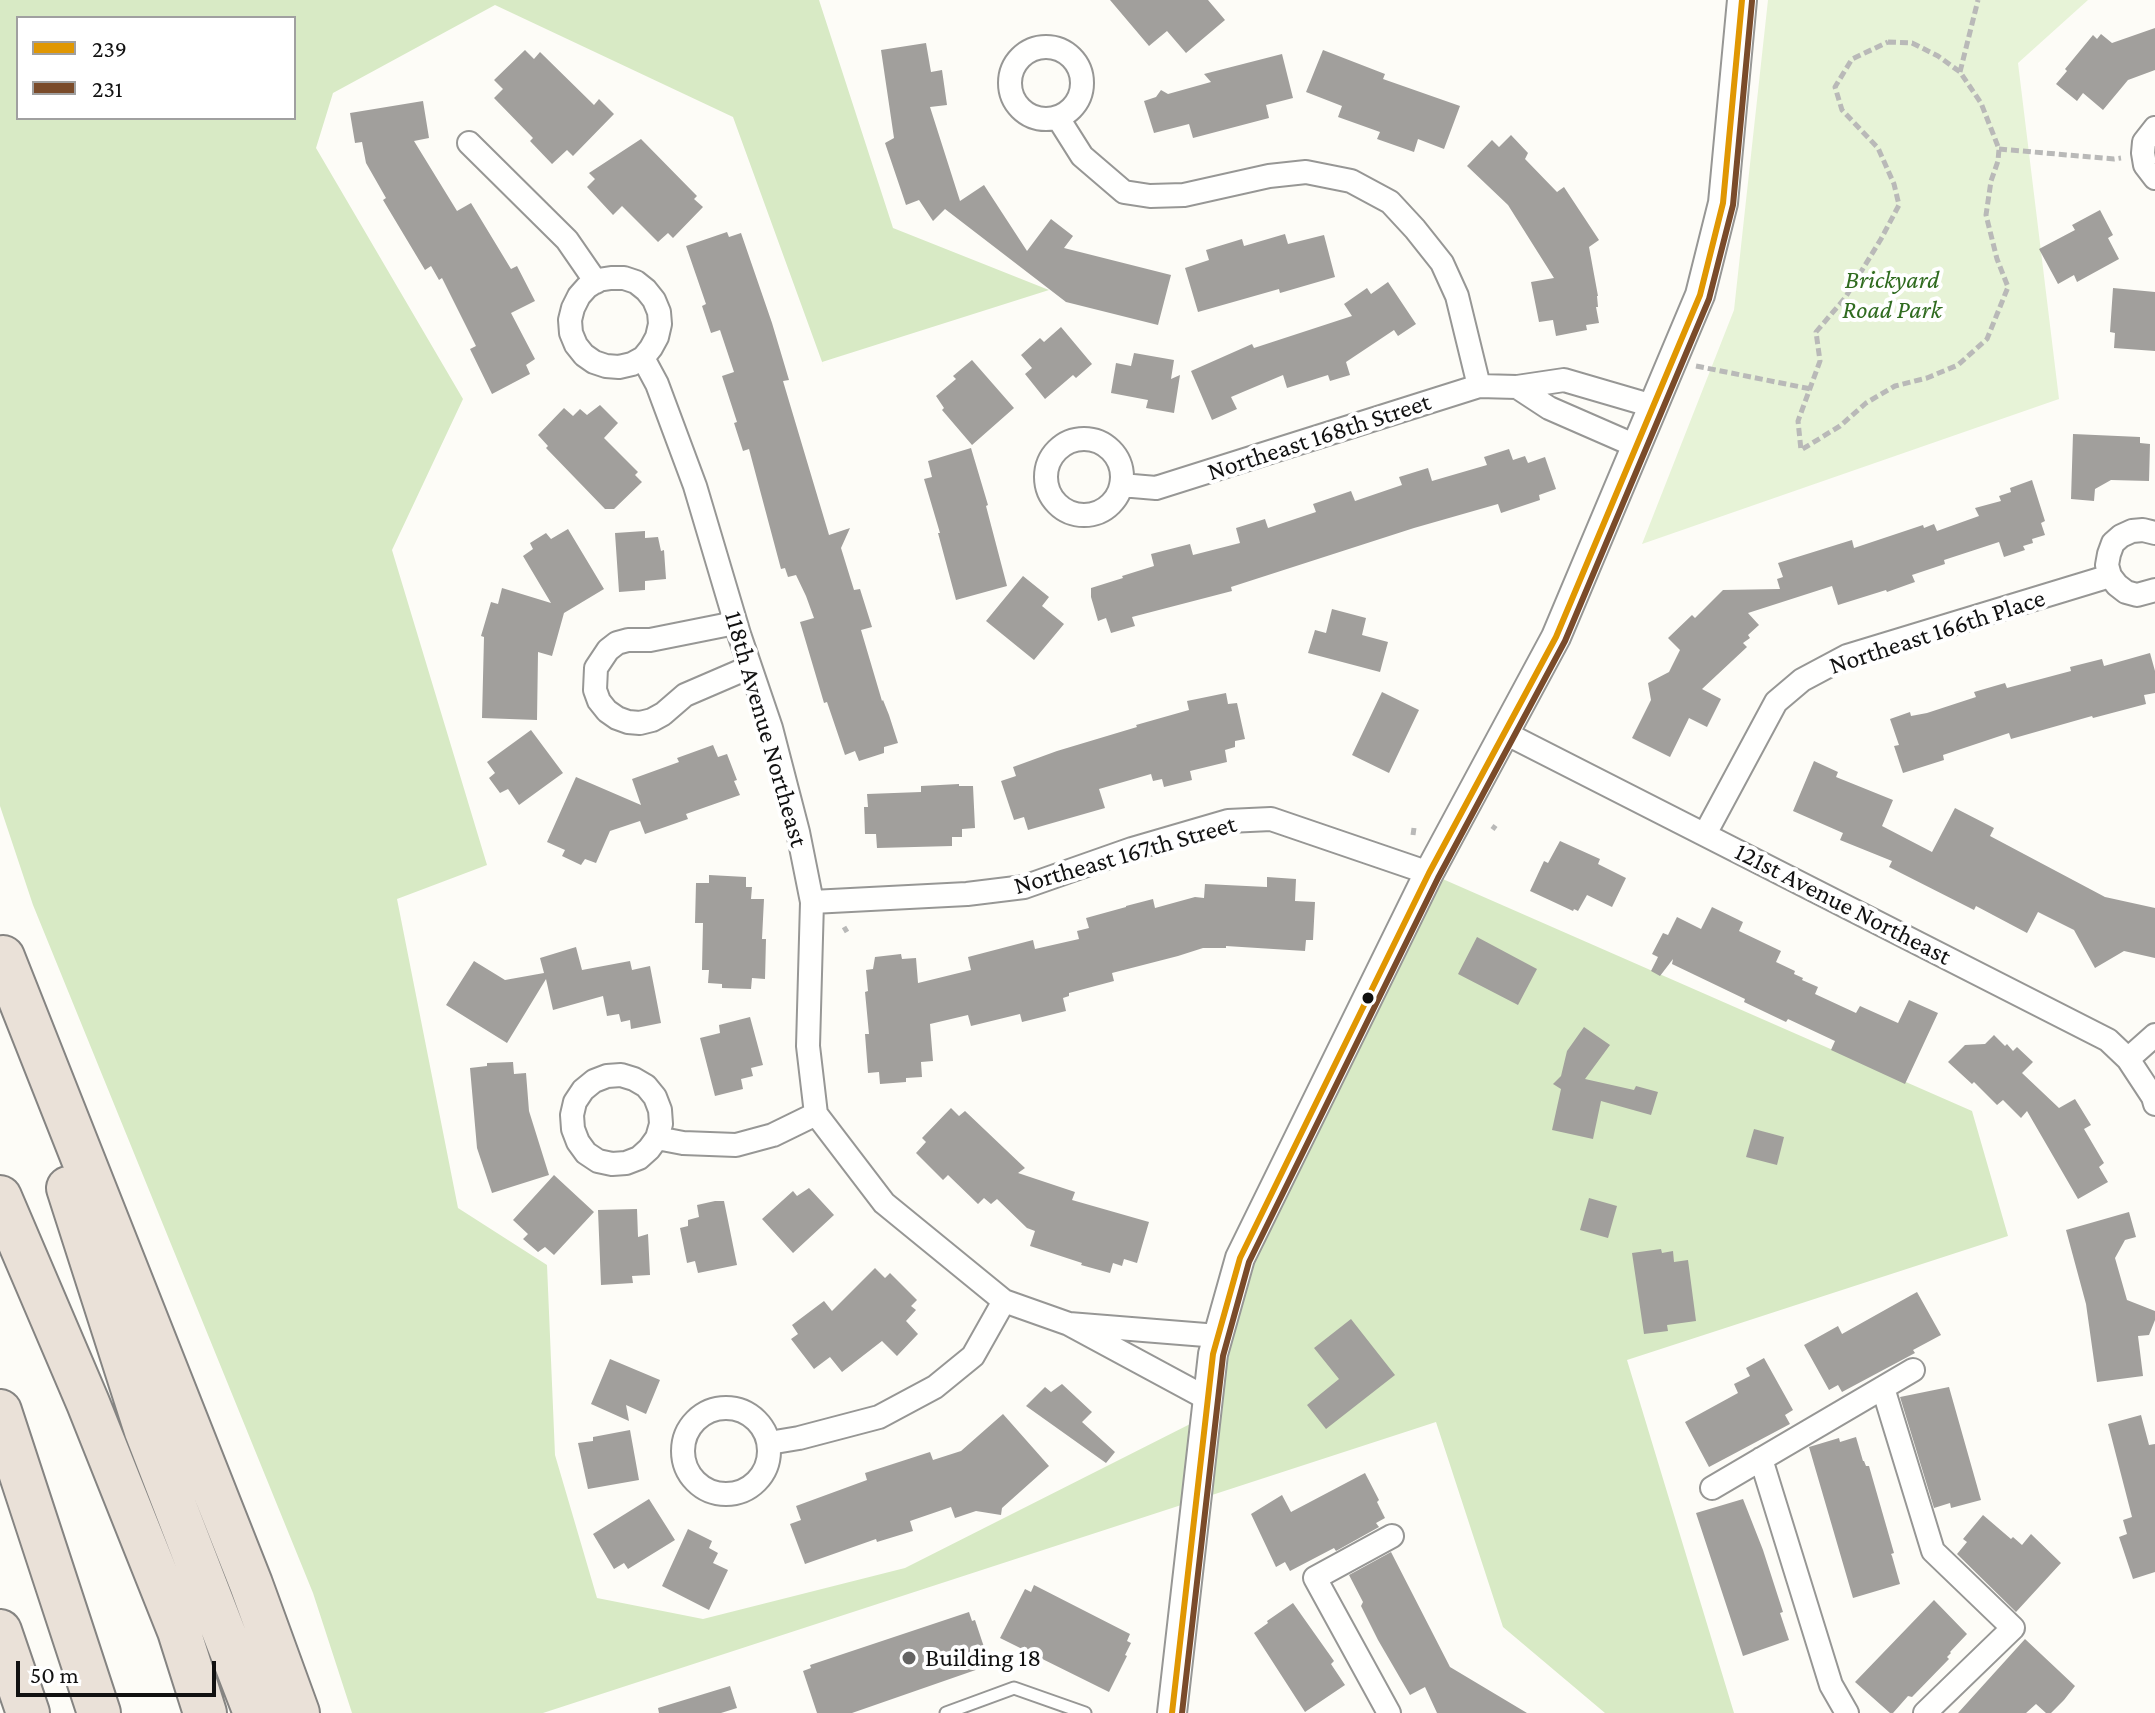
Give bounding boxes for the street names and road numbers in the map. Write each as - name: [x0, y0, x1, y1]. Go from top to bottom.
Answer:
- street label: Northeast 168th Street: [1203, 386, 1435, 488]
- street label: Northeast 166th Place: [1825, 582, 2049, 682]
- street label: 118th Avenue Northeast: [717, 607, 815, 851]
- street label: Northeast 167th Street: [1010, 808, 1240, 902]
- street label: 121st Avenue Northeast: [1730, 836, 1956, 972]

